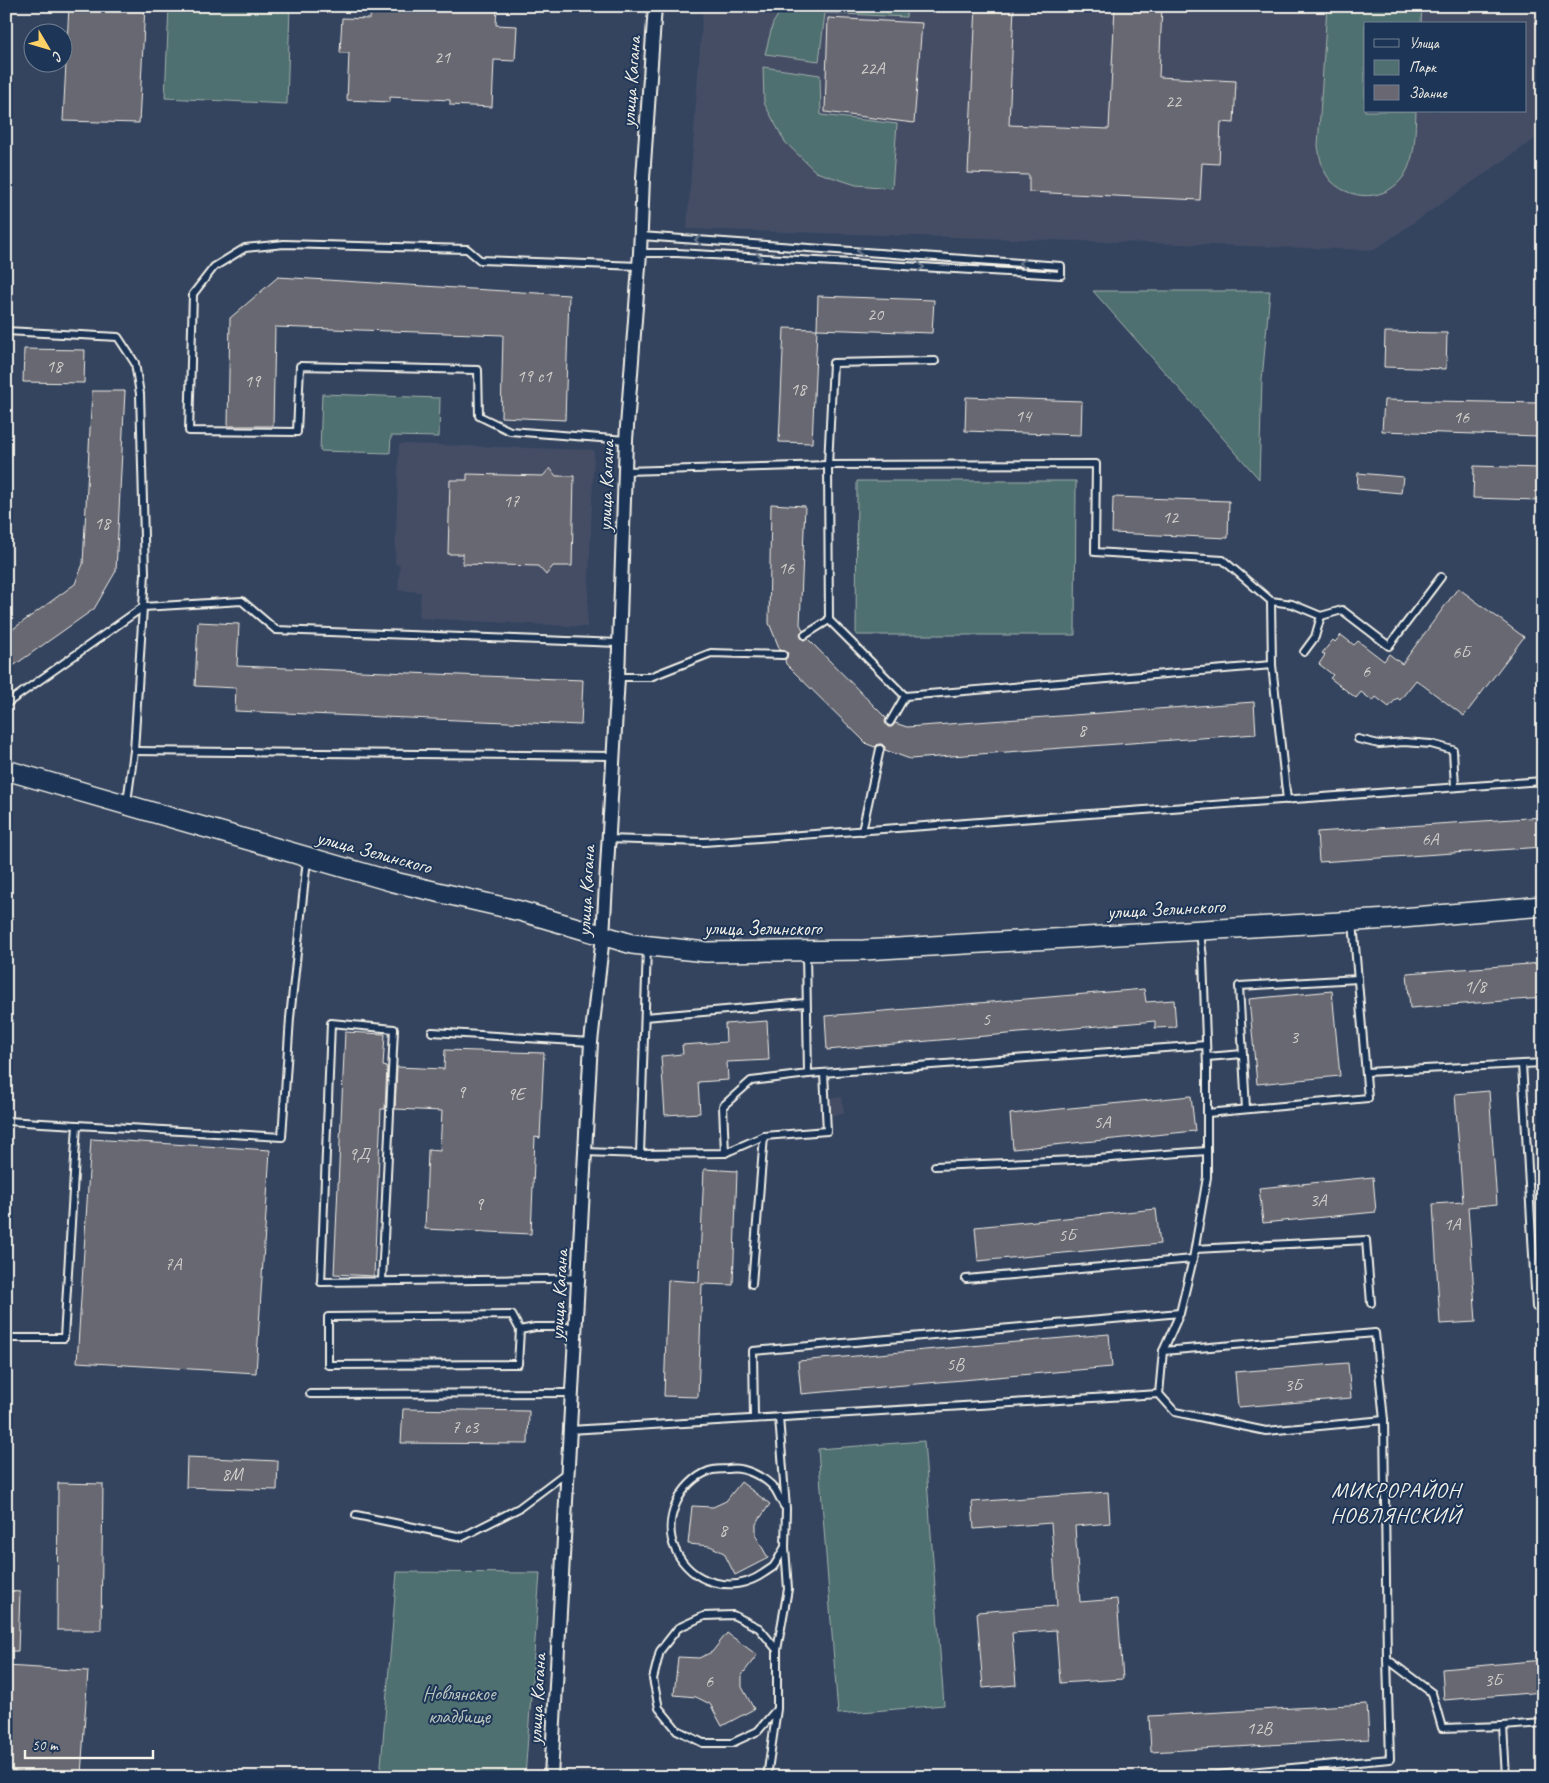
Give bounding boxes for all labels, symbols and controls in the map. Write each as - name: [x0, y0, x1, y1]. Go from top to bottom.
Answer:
- north arrow: [22, 22, 72, 72]
- legend: [1364, 22, 1526, 112]
- street label: улица Кагана: [615, 34, 647, 129]
- text: Улица: [1409, 34, 1440, 53]
- house number: 21: [434, 46, 451, 68]
- text: С: [48, 48, 67, 65]
- house number: 22А: [859, 57, 886, 79]
- text: Парк: [1409, 58, 1437, 77]
- text: Здание: [1409, 84, 1448, 103]
- house number: 22: [1165, 90, 1183, 112]
- one-way arrow: [694, 234, 702, 245]
- one-way arrow: [856, 246, 864, 257]
- one-way arrow: [755, 252, 763, 263]
- one-way arrow: [1018, 258, 1026, 269]
- one-way arrow: [917, 262, 925, 273]
- house number: 20: [867, 303, 885, 325]
- house number: 18: [46, 355, 64, 377]
- house number: 19 с1: [516, 365, 552, 387]
- house number: 19: [244, 370, 262, 392]
- house number: 18: [790, 378, 808, 400]
- house number: 14: [1015, 405, 1033, 427]
- house number: 16: [1453, 406, 1470, 428]
- street label: улица Кагана: [592, 438, 620, 533]
- house number: 17: [503, 490, 520, 512]
- house number: 12: [1162, 506, 1180, 528]
- house number: 18: [94, 512, 112, 534]
- house number: 16: [778, 557, 795, 579]
- house number: 6Б: [1452, 641, 1472, 663]
- house number: 6: [1362, 660, 1371, 682]
- house number: 8: [1078, 719, 1088, 741]
- street label: улица Зелинского: [313, 824, 435, 880]
- house number: 6А: [1421, 828, 1440, 850]
- street label: улица Кагана: [571, 843, 601, 938]
- street label: улица Зелинского: [1105, 893, 1226, 925]
- street label: улица Зелинского: [703, 916, 823, 941]
- house number: 1/8: [1464, 975, 1488, 997]
- house number: 5: [982, 1008, 991, 1030]
- house number: 3: [1290, 1026, 1300, 1048]
- house number: 9: [457, 1081, 467, 1103]
- house number: 9Е: [507, 1083, 527, 1105]
- house number: 5А: [1093, 1111, 1112, 1133]
- house number: 9Д: [348, 1143, 372, 1165]
- house number: 3А: [1309, 1189, 1328, 1211]
- house number: 9: [475, 1193, 485, 1215]
- house number: 1А: [1443, 1213, 1462, 1235]
- house number: 5Б: [1058, 1224, 1078, 1246]
- street label: улица Кагана: [544, 1247, 574, 1342]
- house number: 7А: [164, 1253, 183, 1275]
- house number: 5В: [946, 1353, 965, 1375]
- house number: 3Б: [1284, 1374, 1304, 1396]
- house number: 7 с3: [452, 1416, 480, 1438]
- house number: 8М: [221, 1463, 245, 1485]
- district label: МИКРОРАЙОН НОВЛЯНСКИЙ: [1331, 1476, 1465, 1529]
- house number: 8: [719, 1519, 729, 1541]
- street label: улица Кагана: [522, 1651, 552, 1746]
- house number: 3Б: [1484, 1669, 1504, 1691]
- house number: 6: [705, 1670, 714, 1692]
- park label: Новлянское кладбище: [423, 1681, 497, 1729]
- house number: 12В: [1246, 1717, 1273, 1739]
- scale bar: [25, 1728, 152, 1760]
- text: 50 m: [32, 1736, 59, 1755]

